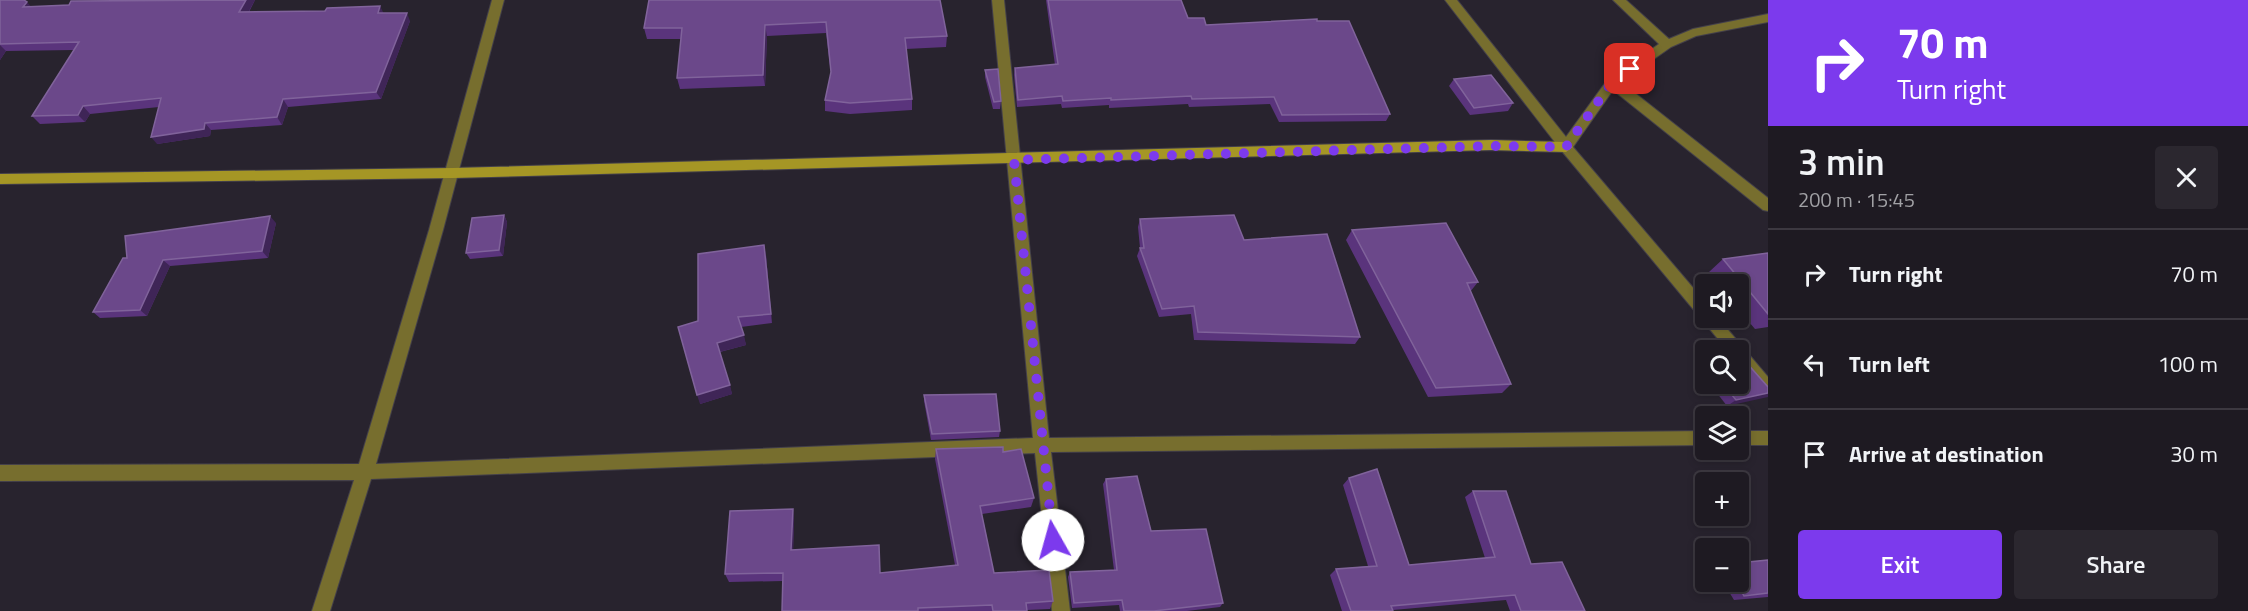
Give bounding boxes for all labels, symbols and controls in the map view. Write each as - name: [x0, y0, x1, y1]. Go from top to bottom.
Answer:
- text: 70 m: [1897, 10, 1989, 74]
- icon: right: [1798, 24, 1876, 102]
- pin: [1604, 43, 1655, 94]
- icon: arrive: [1613, 52, 1646, 85]
- text: Turn right: [1897, 68, 2006, 109]
- text: 3 min: [1798, 134, 1885, 189]
- button: close: [2155, 146, 2218, 209]
- text: 200 m · 15:45: [1798, 184, 1915, 215]
- text: Turn right: [1849, 257, 1943, 291]
- text: 70 m: [2170, 257, 2218, 291]
- icon: right: [1798, 258, 1831, 291]
- map controls: [1695, 274, 1749, 592]
- button: sound: [1695, 274, 1749, 328]
- button: search: [1695, 340, 1749, 394]
- text: Turn left: [1849, 347, 1930, 381]
- text: 100 m: [2158, 347, 2218, 381]
- icon: left: [1798, 348, 1831, 381]
- button: layers: [1695, 406, 1749, 460]
- text: Arrive at destination: [1849, 437, 2044, 471]
- text: 30 m: [2170, 437, 2218, 471]
- icon: arrive: [1798, 438, 1831, 471]
- button: +: [1695, 472, 1749, 526]
- position arrow: [1021, 508, 1085, 572]
- button: Exit: [1798, 530, 2002, 599]
- button: Share: [2014, 530, 2218, 599]
- button: −: [1695, 538, 1749, 592]

